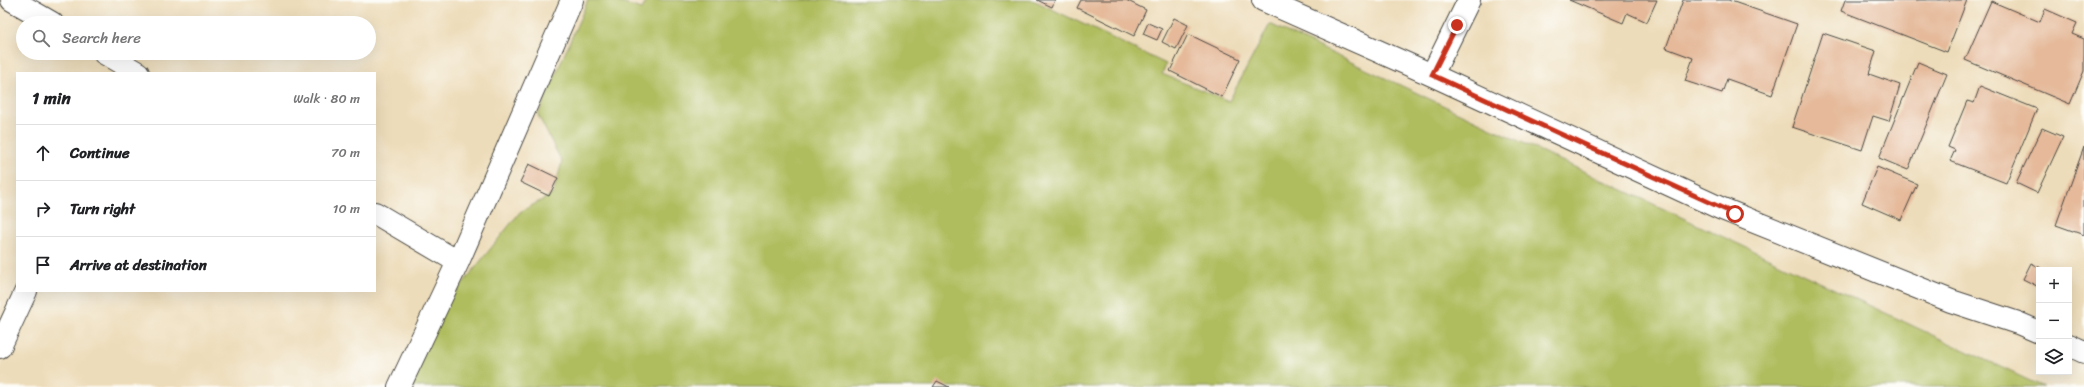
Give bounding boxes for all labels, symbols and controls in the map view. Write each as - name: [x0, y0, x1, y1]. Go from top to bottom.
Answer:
- search box: [16, 16, 376, 60]
- route end: [1448, 16, 1466, 34]
- text: Search here: [62, 25, 141, 51]
- icon: search: [30, 27, 52, 49]
- text: 1 min: [32, 83, 71, 113]
- text: Walk · 80 m: [293, 87, 360, 110]
- text: Continue: [70, 140, 130, 166]
- text: 70 m: [331, 141, 360, 164]
- icon: ahead: [32, 142, 54, 164]
- text: Turn right: [70, 196, 135, 222]
- text: 10 m: [333, 197, 360, 220]
- icon: right: [32, 198, 54, 220]
- route start: [1726, 205, 1744, 223]
- text: Arrive at destination: [70, 252, 207, 278]
- icon: arrive: [32, 254, 54, 276]
- map controls: [2036, 267, 2072, 375]
- button: +: [2036, 267, 2072, 303]
- button: −: [2036, 303, 2072, 339]
- button: layers: [2036, 339, 2072, 375]

